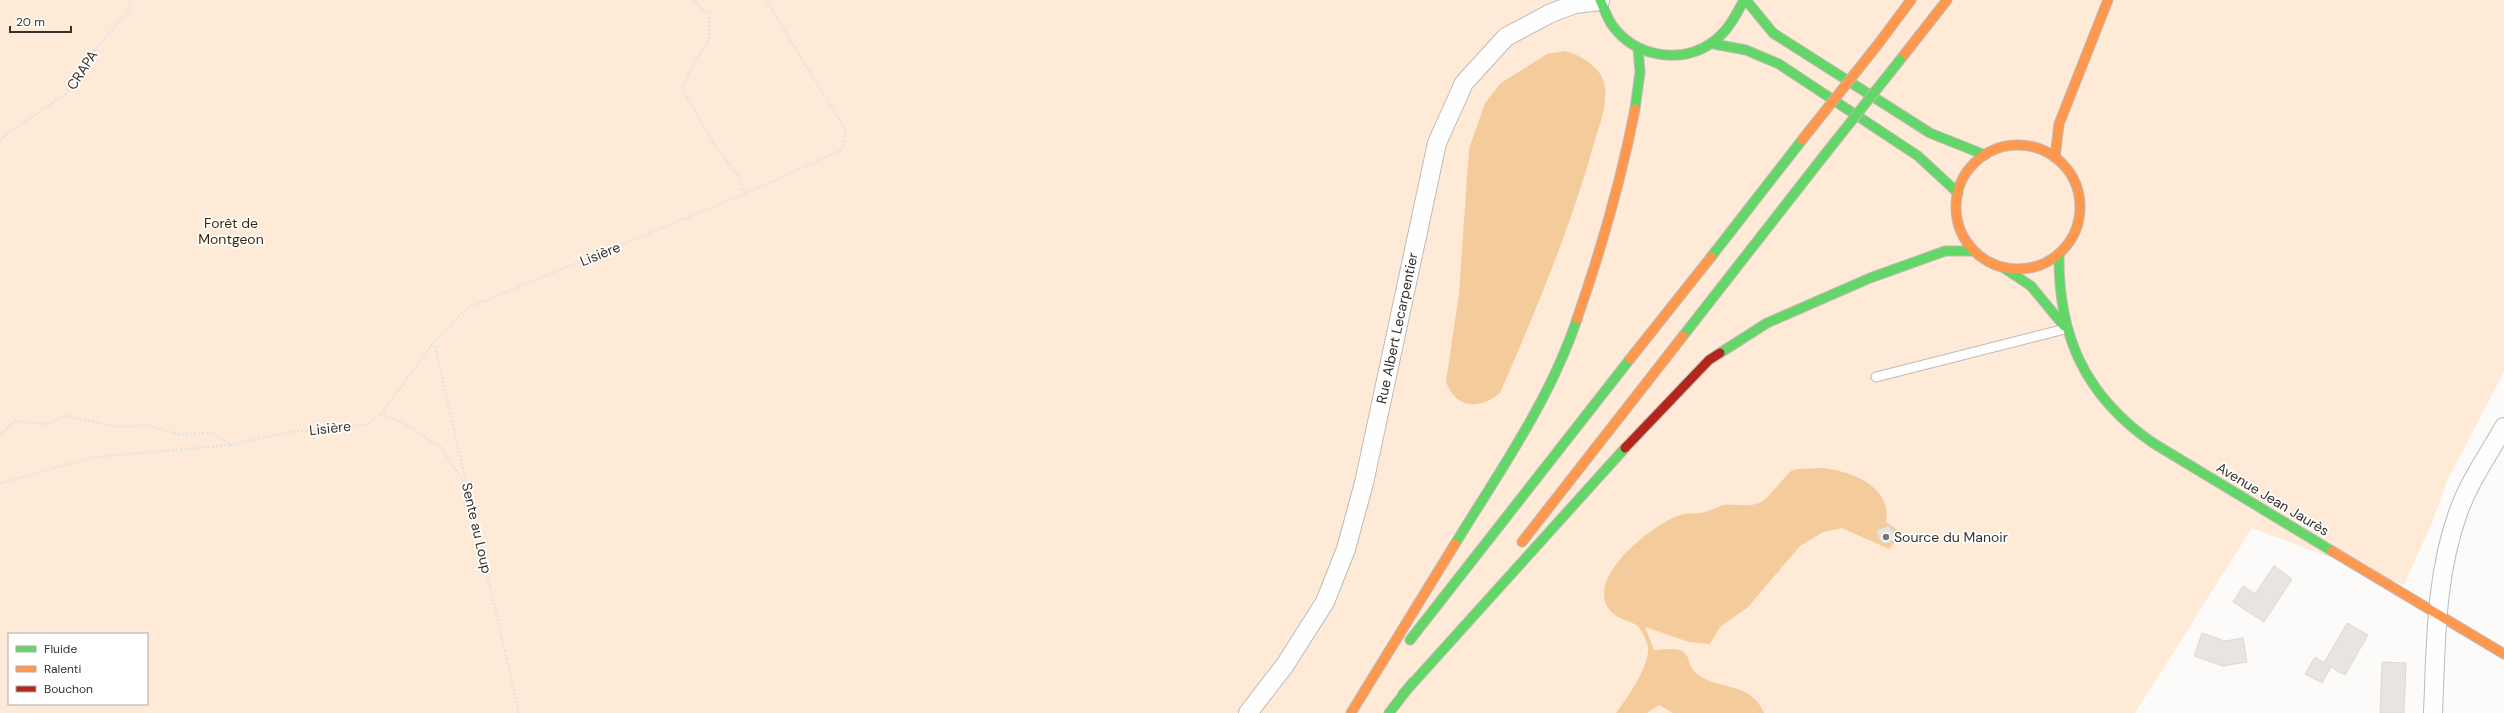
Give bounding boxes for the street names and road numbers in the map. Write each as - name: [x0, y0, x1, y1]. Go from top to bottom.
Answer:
- street label: CRAPA: [63, 47, 101, 93]
- street label: Lisière: [577, 238, 623, 270]
- street label: Rue Albert Lecarpentier: [1372, 251, 1422, 405]
- street label: Lisière: [308, 417, 352, 439]
- street label: Avenue Jean Jaurès: [2213, 458, 2333, 540]
- street label: Sente au Loup: [458, 481, 496, 575]

